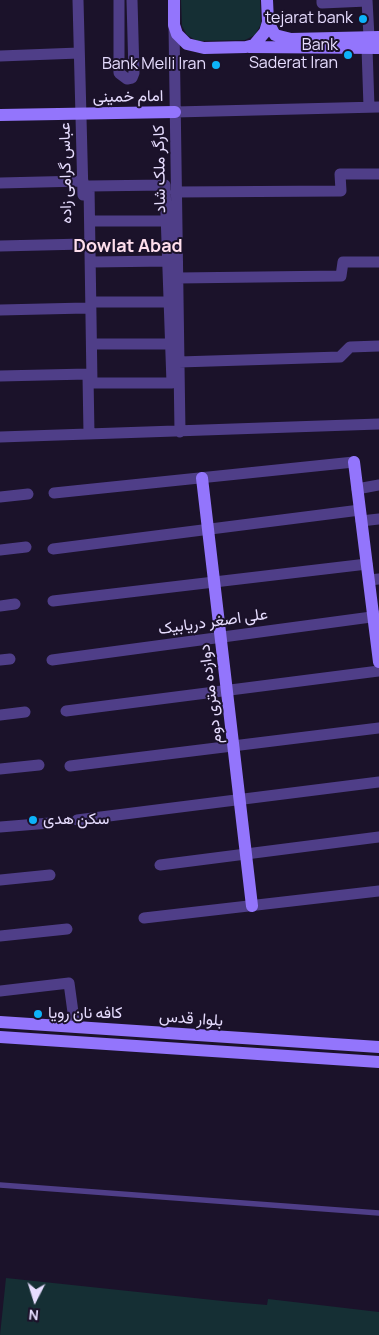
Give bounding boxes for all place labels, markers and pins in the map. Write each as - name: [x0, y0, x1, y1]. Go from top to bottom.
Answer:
- place label: tejarat bank: [265, 9, 353, 29]
- marker: tejarat bank: [357, 13, 369, 25]
- place label: Bank Saderat Iran: [249, 36, 338, 74]
- marker: Bank Saderat Iran: [342, 49, 354, 61]
- place label: Bank Melli Iran: [102, 55, 206, 75]
- marker: Bank Melli Iran: [210, 59, 222, 71]
- place label: سكن هدى: [43, 810, 109, 830]
- marker: سكن هدى: [27, 814, 39, 826]
- place label: کافه نان رویا: [48, 1004, 122, 1024]
- marker: کافه نان رویا: [32, 1008, 44, 1020]

